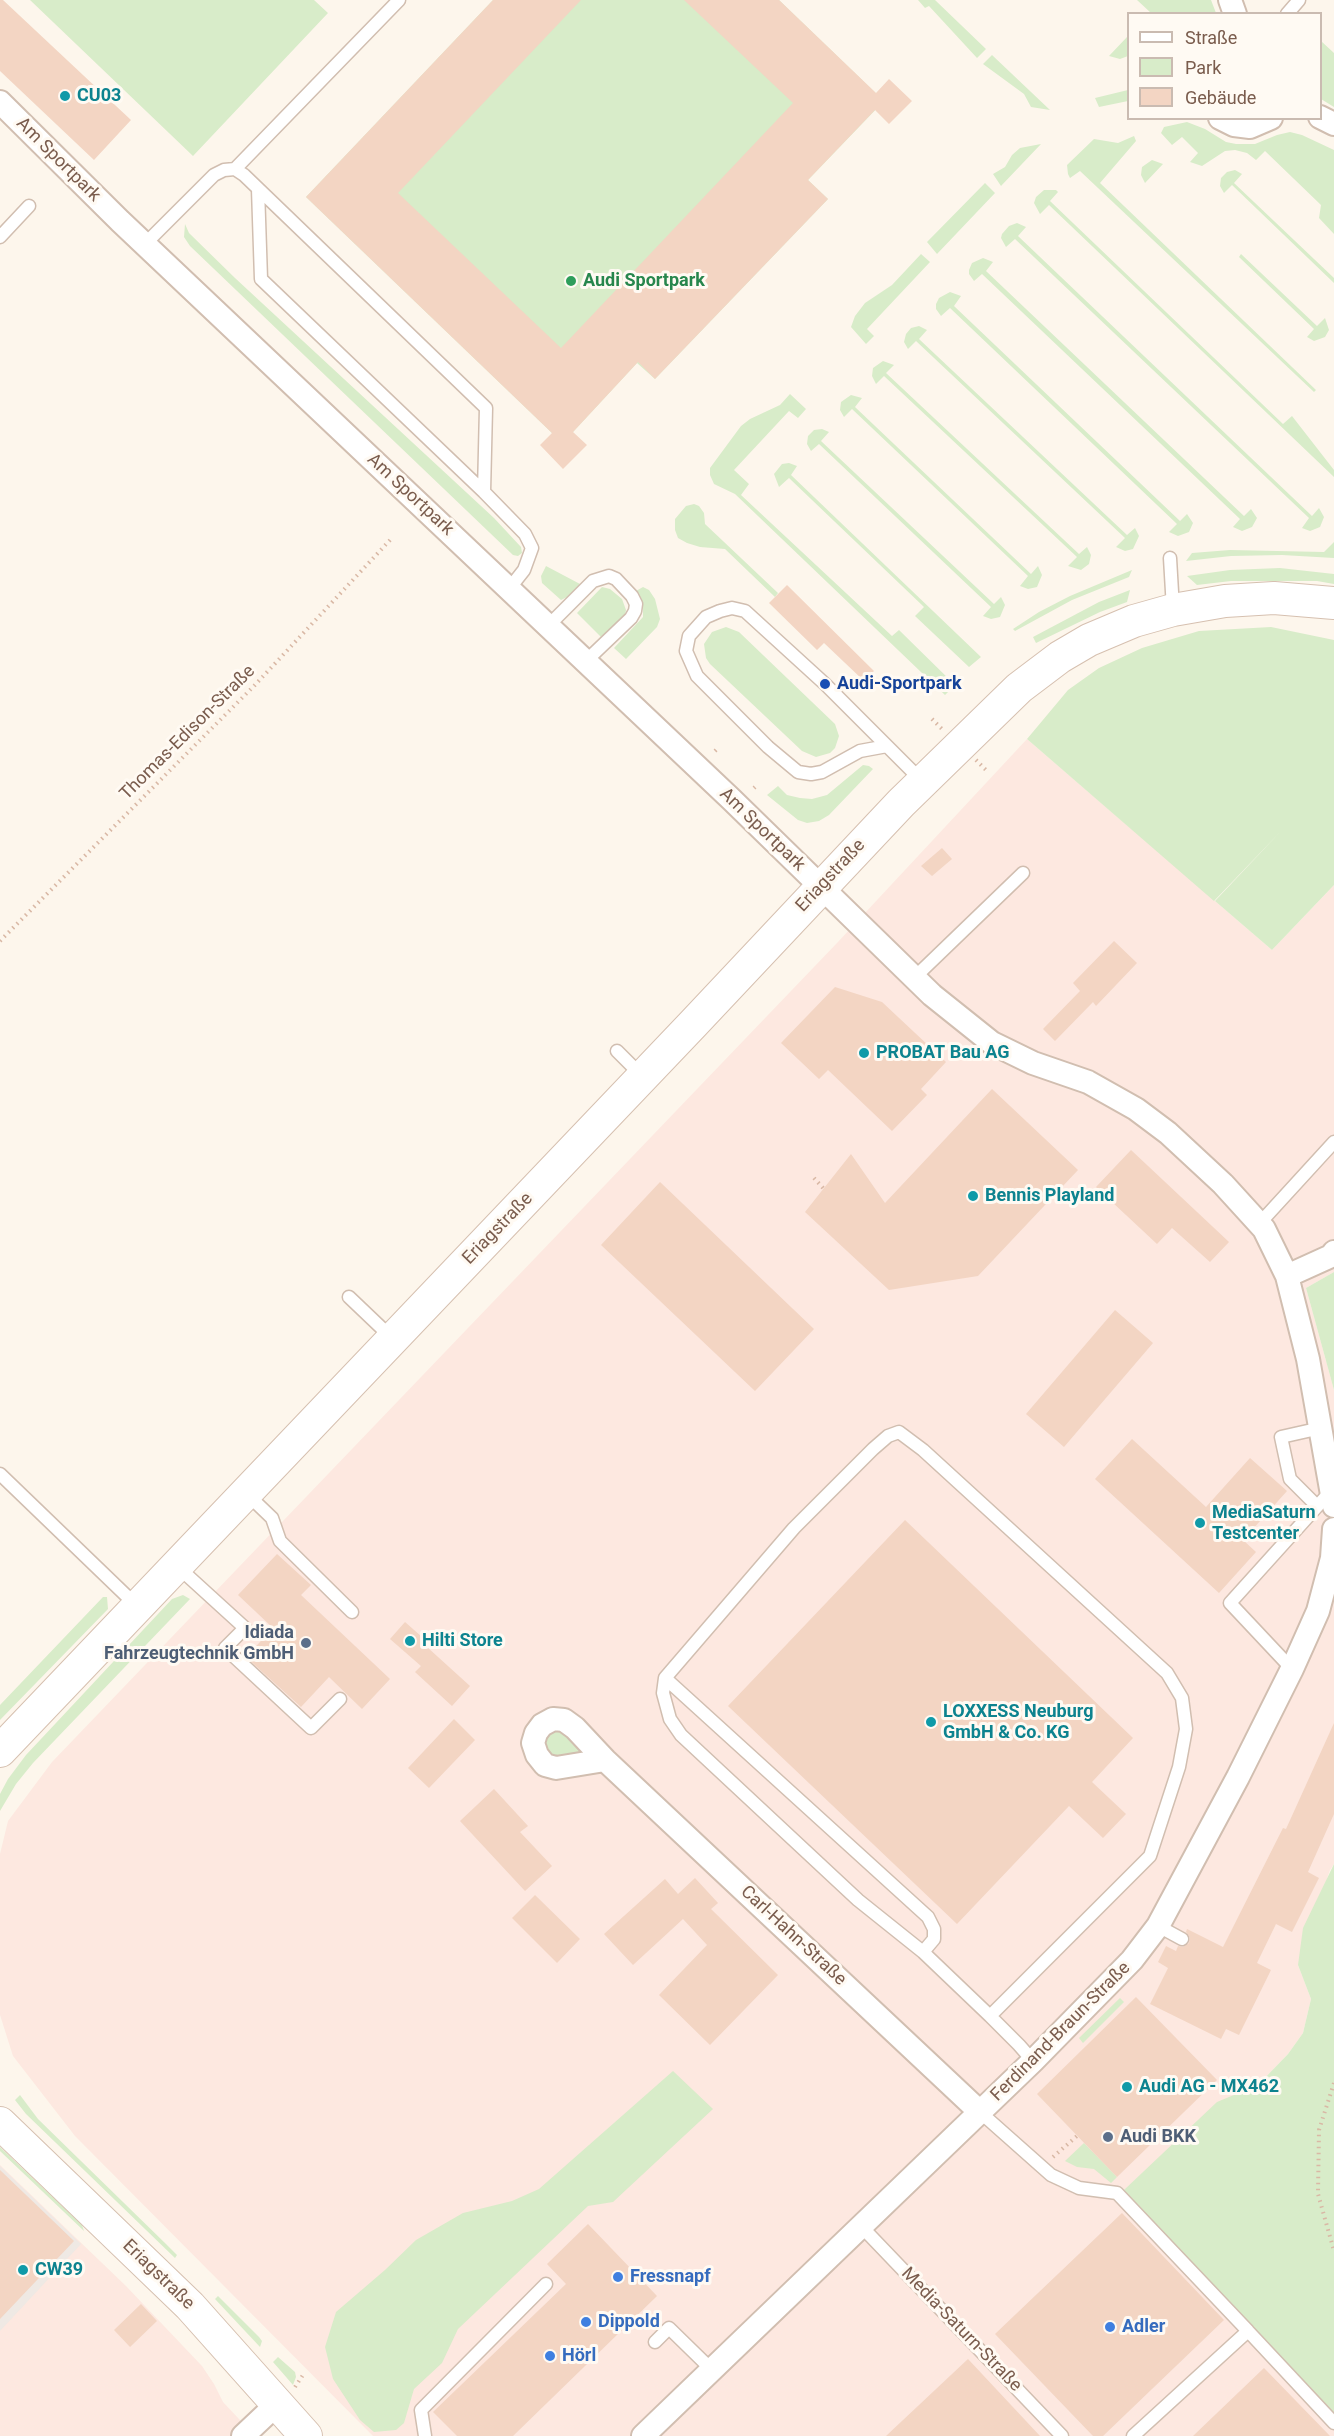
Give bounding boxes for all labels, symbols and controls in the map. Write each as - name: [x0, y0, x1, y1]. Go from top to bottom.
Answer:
- legend: [1127, 12, 1322, 120]
- text: Straße: [1185, 27, 1237, 48]
- text: Park: [1185, 57, 1221, 78]
- place label: CU03: [77, 85, 121, 107]
- text: Gebäude: [1185, 87, 1256, 108]
- marker: CU03: [58, 89, 72, 103]
- street label: Am Sportpark: [11, 113, 105, 207]
- place label: Audi Sportpark: [583, 270, 705, 292]
- marker: Audi Sportpark: [564, 274, 578, 288]
- street label: Am Sportpark: [362, 449, 458, 541]
- street label: Thomas-Edison-Straße: [116, 661, 260, 805]
- place label: Audi-Sportpark: [837, 673, 962, 695]
- marker: Audi-Sportpark: [818, 677, 832, 691]
- street label: Am Sportpark: [715, 784, 809, 876]
- street label: Eriagstraße: [792, 835, 870, 917]
- place label: PROBAT Bau AG: [876, 1042, 1010, 1064]
- marker: PROBAT Bau AG: [857, 1046, 871, 1060]
- place label: Bennis Playland: [985, 1185, 1114, 1207]
- street label: Eriagstraße: [458, 1189, 538, 1269]
- marker: Bennis Playland: [966, 1189, 980, 1203]
- place label: MediaSaturn Testcenter: [1212, 1502, 1316, 1544]
- marker: MediaSaturn Testcenter: [1193, 1516, 1207, 1530]
- place label: Idiada Fahrzeugtechnik GmbH: [104, 1622, 294, 1664]
- place label: Hilti Store: [422, 1630, 503, 1652]
- marker: Hilti Store: [403, 1634, 417, 1648]
- marker: Idiada Fahrzeugtechnik GmbH: [299, 1636, 313, 1650]
- place label: LOXXESS Neuburg GmbH & Co. KG: [943, 1701, 1093, 1744]
- marker: LOXXESS Neuburg GmbH & Co. KG: [924, 1715, 938, 1729]
- street label: Carl-Hahn-Straße: [736, 1881, 850, 1991]
- street label: Ferdinand-Braun-Straße: [987, 1958, 1135, 2106]
- place label: Audi AG - MX462: [1139, 2076, 1279, 2098]
- marker: Audi AG - MX462: [1120, 2080, 1134, 2094]
- place label: Audi BKK: [1120, 2126, 1196, 2148]
- marker: Audi BKK: [1101, 2130, 1115, 2144]
- street label: Eriagstraße: [118, 2235, 198, 2315]
- place label: CW39: [35, 2259, 83, 2281]
- marker: CW39: [16, 2263, 30, 2277]
- street label: Media-Saturn-Straße: [896, 2263, 1026, 2397]
- place label: Fressnapf: [630, 2266, 711, 2288]
- marker: Fressnapf: [611, 2270, 625, 2284]
- place label: Dippold: [598, 2311, 660, 2333]
- marker: Dippold: [579, 2315, 593, 2329]
- place label: Adler: [1122, 2316, 1165, 2338]
- marker: Adler: [1103, 2320, 1117, 2334]
- place label: Hörl: [562, 2345, 596, 2367]
- marker: Hörl: [543, 2349, 557, 2363]

